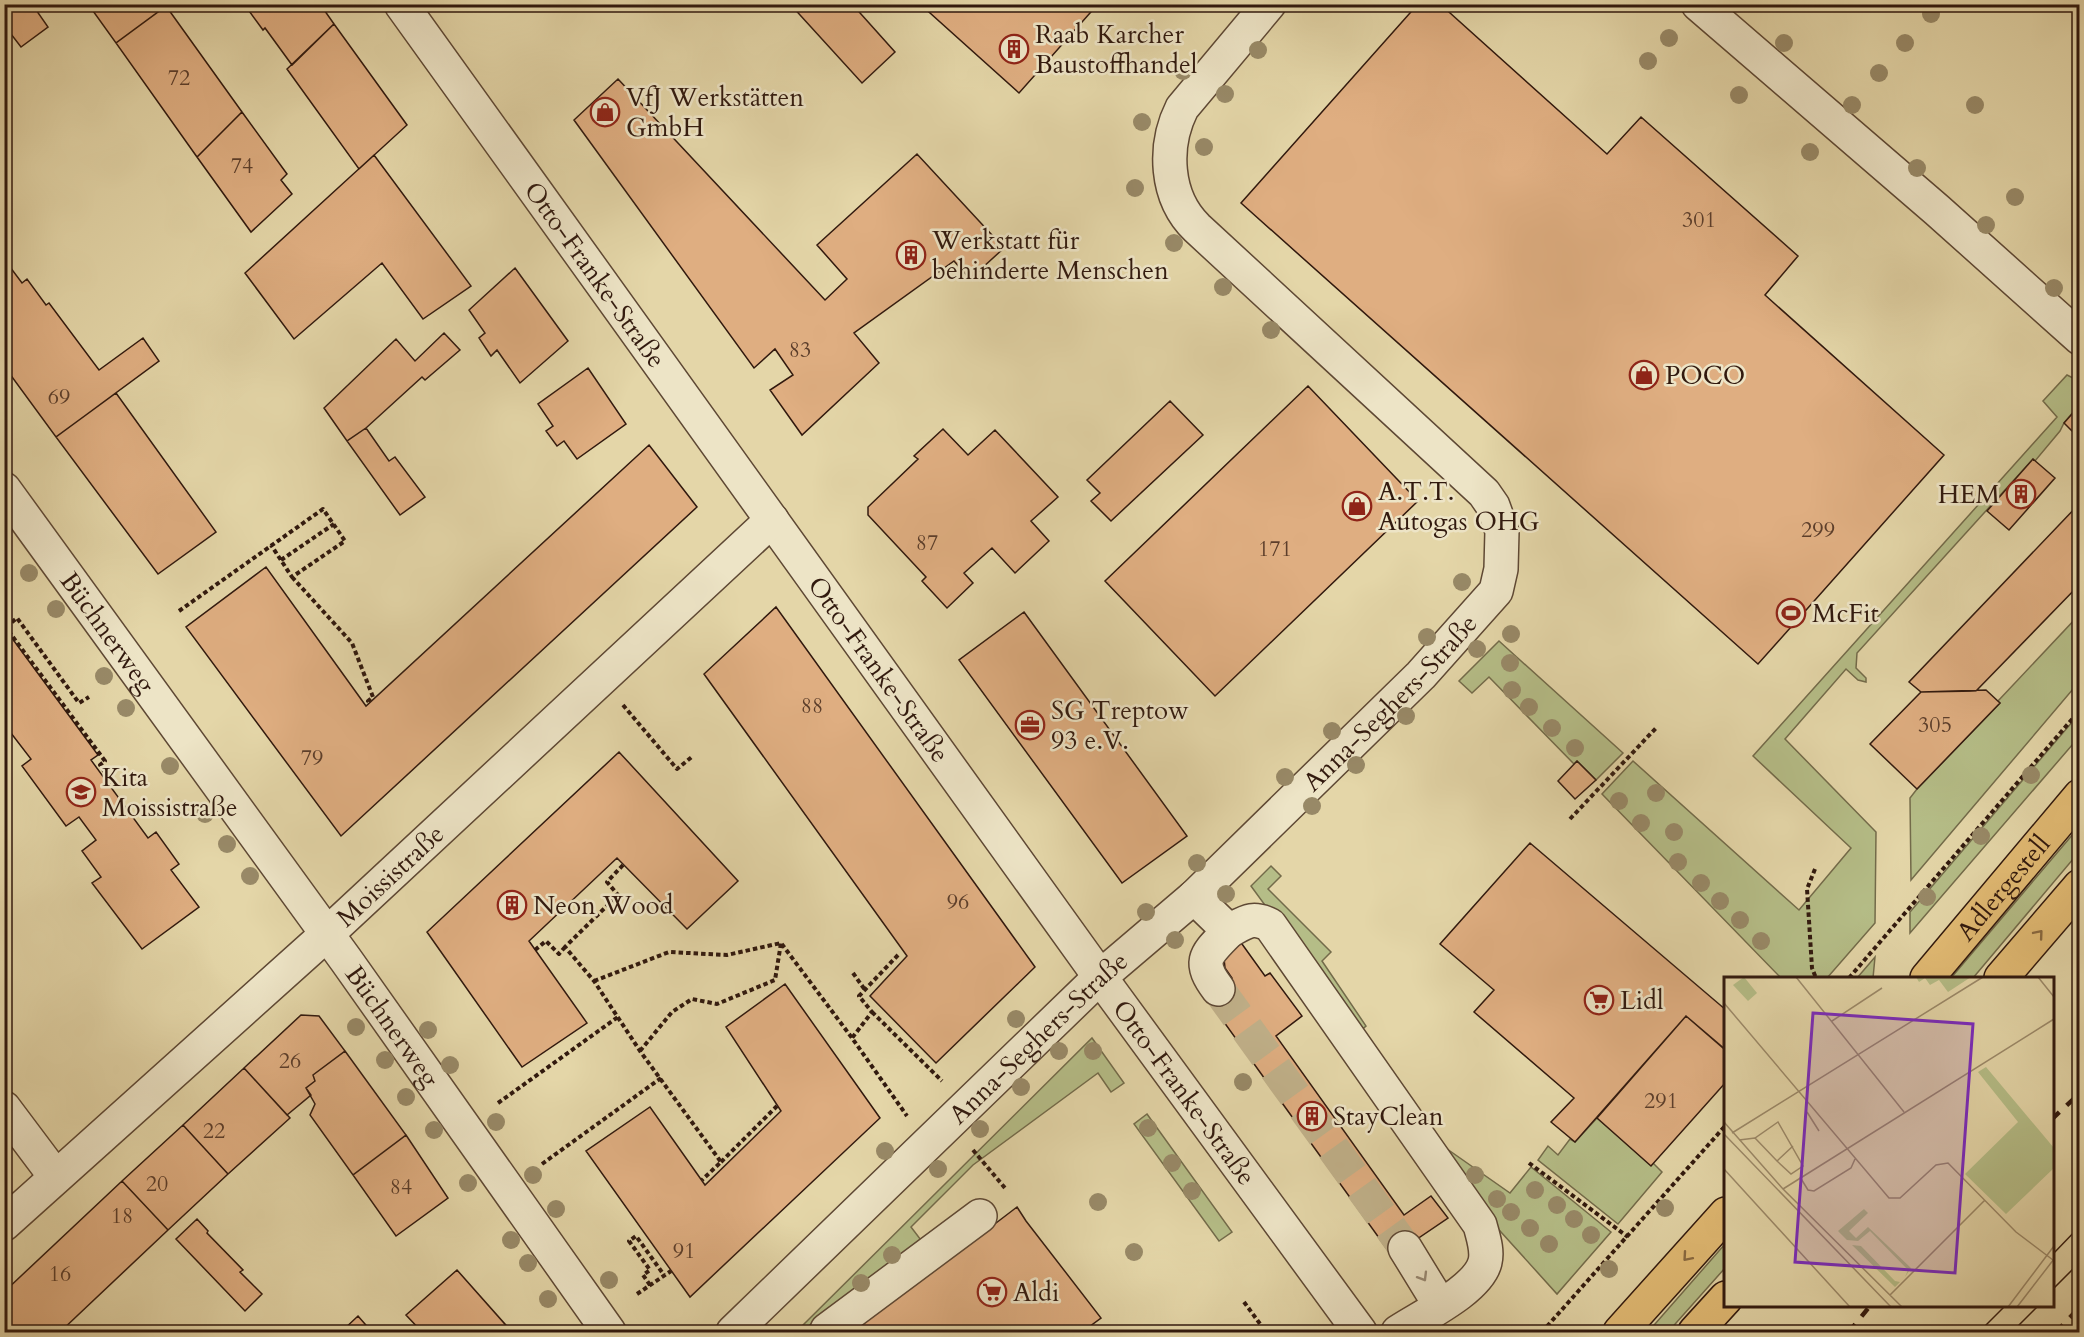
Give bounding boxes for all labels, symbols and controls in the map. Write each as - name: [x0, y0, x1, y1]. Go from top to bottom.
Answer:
- place label: Raab Karcher Baustoffhandel: [1035, 17, 1198, 82]
- building icon: Raab Karcher Baustoffhandel: [998, 33, 1030, 65]
- house number: 72: [168, 63, 190, 93]
- place label: VfJ Werkstätten GmbH: [626, 80, 804, 145]
- shop icon: VfJ Werkstätten GmbH: [589, 96, 621, 128]
- house number: 74: [231, 151, 253, 181]
- street label: Otto-Franke-Straße: [516, 175, 674, 375]
- house number: 301: [1682, 205, 1716, 235]
- place label: Werkstatt für behinderte Menschen: [931, 223, 1169, 288]
- building icon: Werkstatt für behinderte Menschen: [895, 239, 927, 271]
- house number: 83: [789, 335, 811, 365]
- place label: POCO: [1665, 358, 1745, 393]
- shop icon: POCO: [1628, 359, 1660, 391]
- house number: 69: [48, 382, 70, 412]
- place label: A.T.T. Autogas OHG: [1378, 474, 1539, 539]
- place label: HEM: [1938, 477, 2000, 512]
- building icon: HEM: [2005, 478, 2037, 510]
- shop icon: A.T.T. Autogas OHG: [1341, 490, 1373, 522]
- house number: 299: [1801, 515, 1835, 545]
- house number: 87: [916, 528, 938, 558]
- house number: 171: [1258, 534, 1292, 564]
- street label: Büchnerweg: [52, 565, 164, 700]
- street label: Otto-Franke-Straße: [800, 569, 957, 770]
- place label: McFit: [1812, 596, 1879, 631]
- sports icon: McFit: [1775, 597, 1807, 629]
- street label: Anna-Seghers-Straße: [1295, 607, 1485, 799]
- house number: 88: [801, 691, 823, 721]
- place label: SG Treptow 93 e.V.: [1051, 693, 1189, 758]
- office icon: SG Treptow 93 e.V.: [1014, 709, 1046, 741]
- house number: 305: [1918, 710, 1952, 740]
- house number: 79: [301, 743, 323, 773]
- place label: Kita Moissistraße: [102, 760, 237, 825]
- school or university icon: Kita Moissistraße: [65, 776, 97, 808]
- street label: Moissistraße: [329, 817, 452, 935]
- street label: Adlergestell: [1949, 827, 2058, 948]
- house number: 96: [947, 887, 969, 917]
- place label: Neon Wood: [533, 888, 674, 923]
- building icon: Neon Wood: [496, 889, 528, 921]
- one-way arrow: [2032, 930, 2043, 941]
- street label: Anna-Seghers-Straße: [941, 944, 1135, 1132]
- street label: Büchnerweg: [337, 959, 448, 1095]
- inset map: [1724, 977, 2054, 1307]
- place label: Lidl: [1620, 983, 1664, 1018]
- supermarket icon: Lidl: [1583, 984, 1615, 1016]
- street label: Otto-Franke-Straße: [1104, 993, 1264, 1192]
- house number: 26: [279, 1046, 301, 1076]
- house number: 291: [1644, 1086, 1678, 1116]
- place label: StayClean: [1333, 1099, 1444, 1134]
- building icon: StayClean: [1296, 1100, 1328, 1132]
- house number: 22: [203, 1116, 225, 1146]
- house number: 20: [146, 1169, 168, 1199]
- house number: 84: [390, 1172, 412, 1202]
- house number: 18: [111, 1201, 133, 1231]
- house number: 91: [673, 1236, 695, 1266]
- one-way arrow: [1683, 1251, 1694, 1261]
- house number: 16: [49, 1259, 71, 1289]
- one-way arrow: [1415, 1271, 1427, 1281]
- place label: Aldi: [1013, 1275, 1059, 1310]
- supermarket icon: Aldi: [976, 1276, 1008, 1308]

